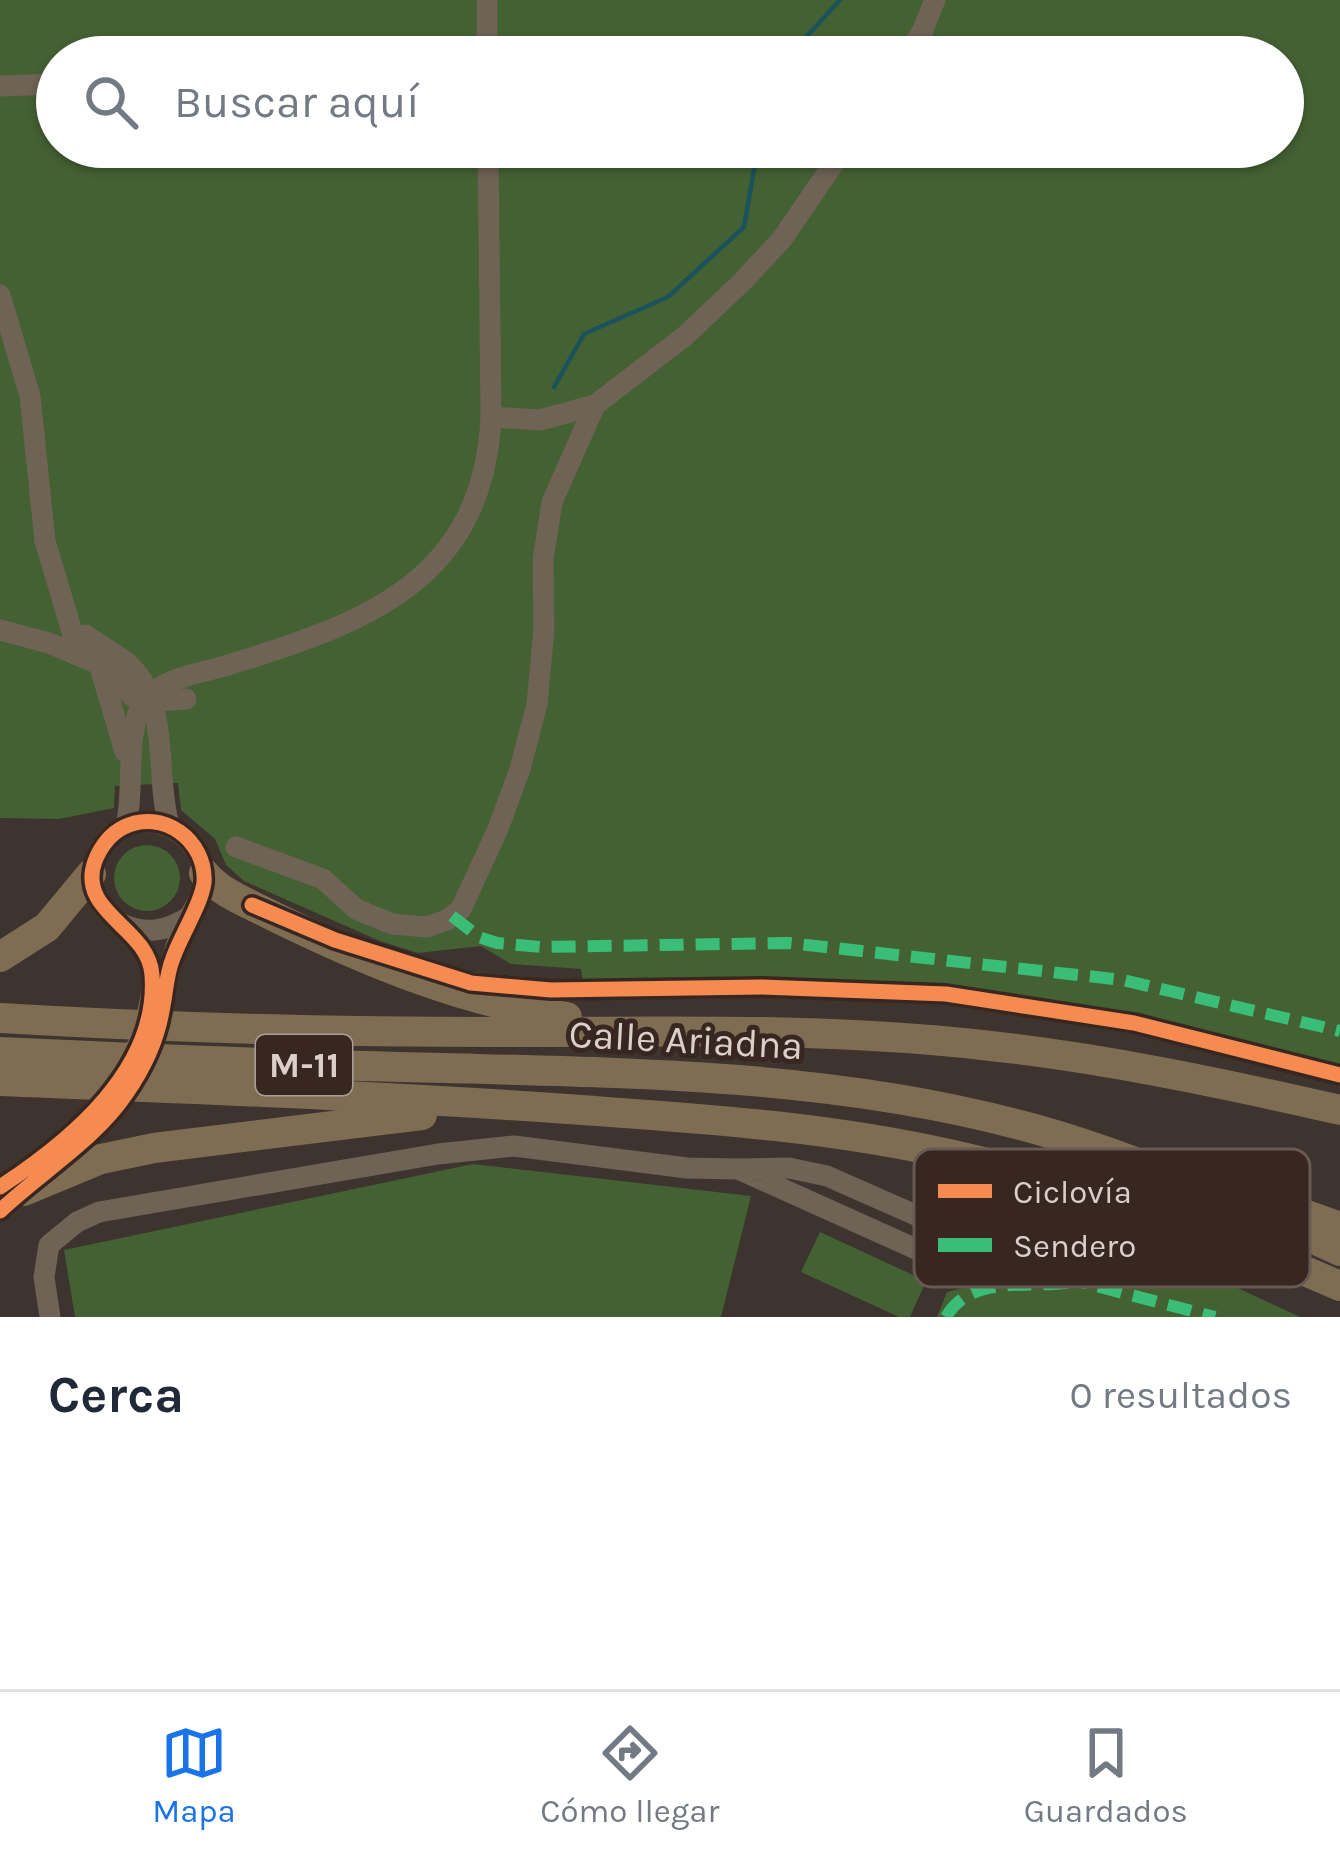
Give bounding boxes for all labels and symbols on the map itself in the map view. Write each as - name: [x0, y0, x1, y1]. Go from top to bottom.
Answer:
- street label: Calle Ariadna: [568, 1011, 804, 1069]
- road number: M-11: [256, 1035, 352, 1095]
- legend: [914, 1149, 1310, 1287]
- text: Ciclovía: [1013, 1173, 1132, 1211]
- text: Sendero: [1013, 1227, 1136, 1265]

